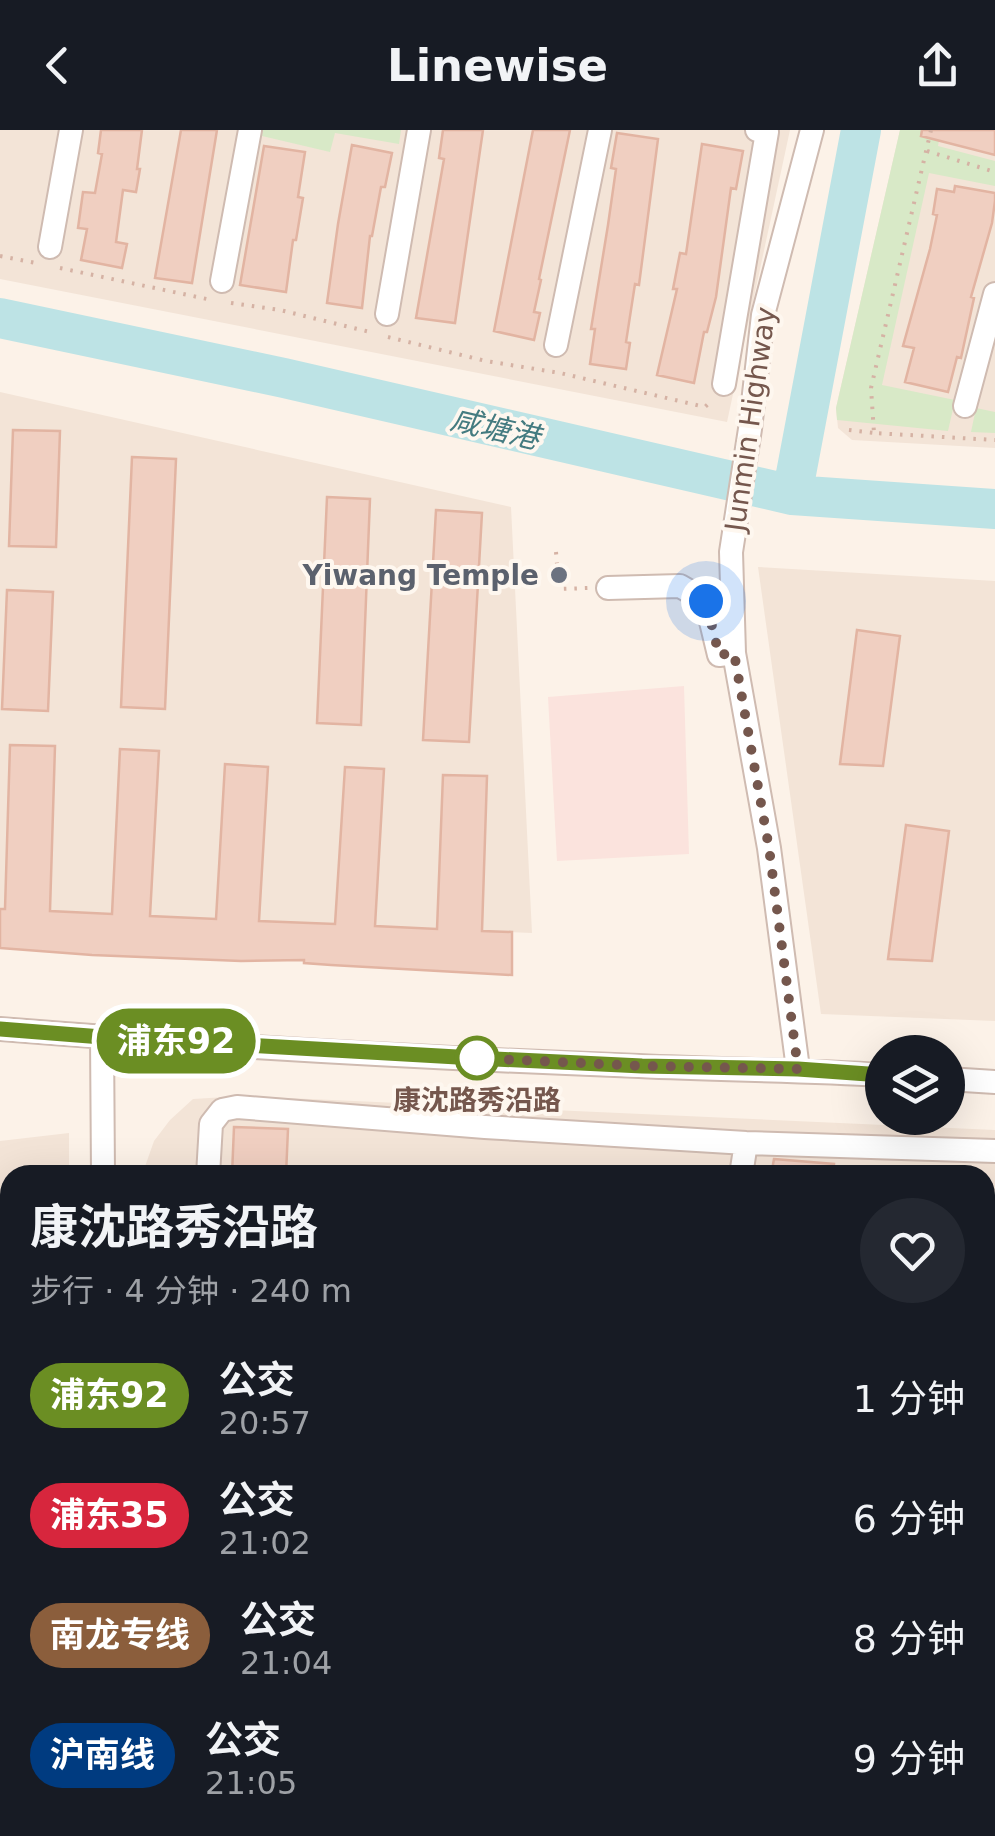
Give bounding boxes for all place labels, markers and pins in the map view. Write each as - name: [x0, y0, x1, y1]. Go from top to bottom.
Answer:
- place label: Yiwang Temple: [301, 559, 539, 592]
- marker: Yiwang Temple: [548, 564, 570, 586]
- marker: 康沈路秀沿路: [456, 1037, 498, 1079]
- place label: 康沈路秀沿路: [393, 1084, 561, 1117]

